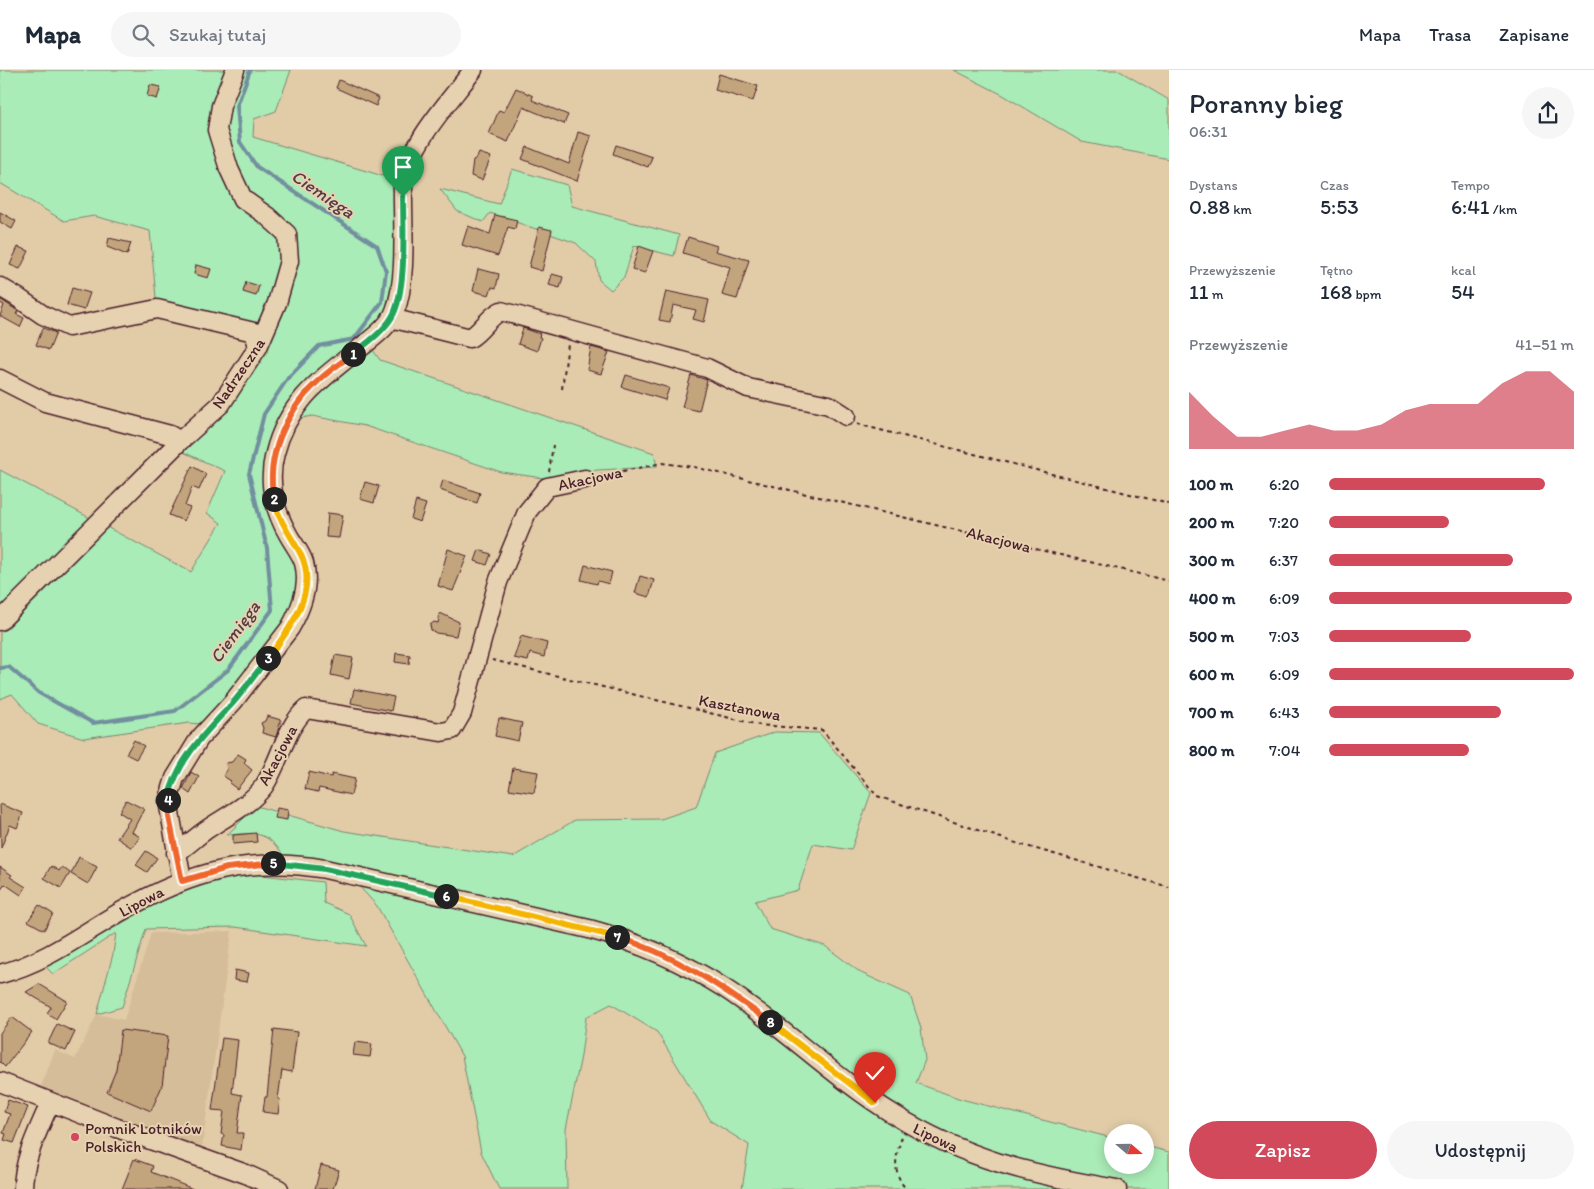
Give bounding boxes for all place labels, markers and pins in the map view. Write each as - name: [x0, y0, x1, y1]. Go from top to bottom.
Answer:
- pin: [382, 146, 424, 197]
- pin: 1: [340, 342, 366, 366]
- pin: 2: [262, 486, 286, 512]
- pin: 3: [256, 646, 280, 670]
- pin: 4: [156, 788, 180, 812]
- pin: 5: [260, 850, 286, 876]
- pin: 6: [434, 884, 458, 908]
- pin: 7: [604, 924, 630, 950]
- pin: 8: [758, 1010, 782, 1034]
- pin: [854, 1052, 896, 1103]
- place label: Pomnik Lotników Polskich: [85, 1119, 202, 1156]
- marker: Pomnik Lotników Polskich: [69, 1131, 81, 1143]

